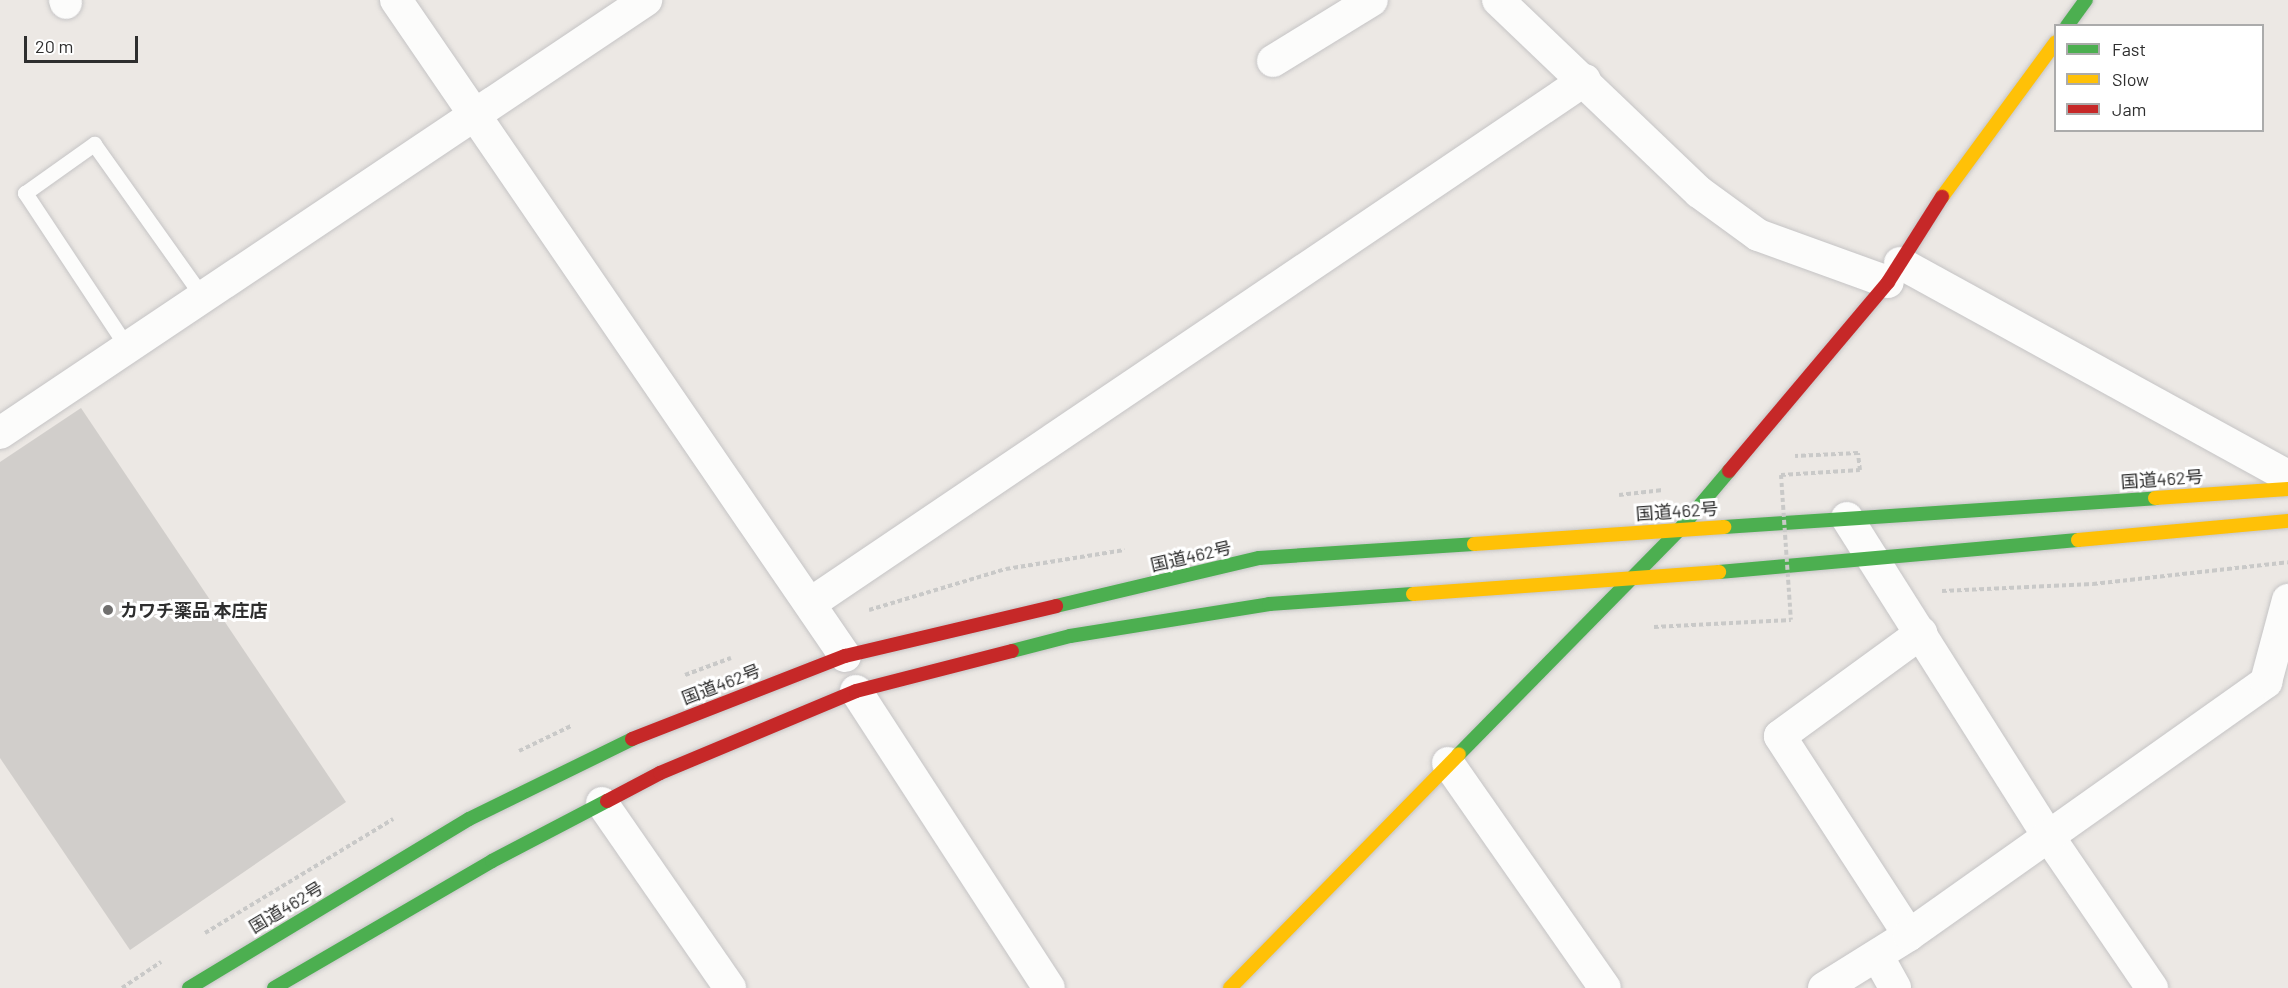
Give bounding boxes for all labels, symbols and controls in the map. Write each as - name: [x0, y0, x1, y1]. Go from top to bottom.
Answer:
- scale bar: [27, 24, 141, 62]
- legend: [2054, 24, 2264, 132]
- text: 20 m: [35, 35, 73, 57]
- text: Fast: [2112, 38, 2146, 60]
- text: Slow: [2112, 68, 2149, 90]
- text: Jam: [2112, 98, 2146, 120]
- street label: 国道462号: [2120, 465, 2204, 493]
- street label: 国道462号: [1635, 497, 1719, 525]
- street label: 国道462号: [1148, 536, 1234, 576]
- place label: カワチ薬品 本庄店: [120, 599, 268, 621]
- marker: カワチ薬品 本庄店: [101, 603, 115, 617]
- street label: 国道462号: [678, 659, 764, 709]
- street label: 国道462号: [245, 876, 327, 938]

